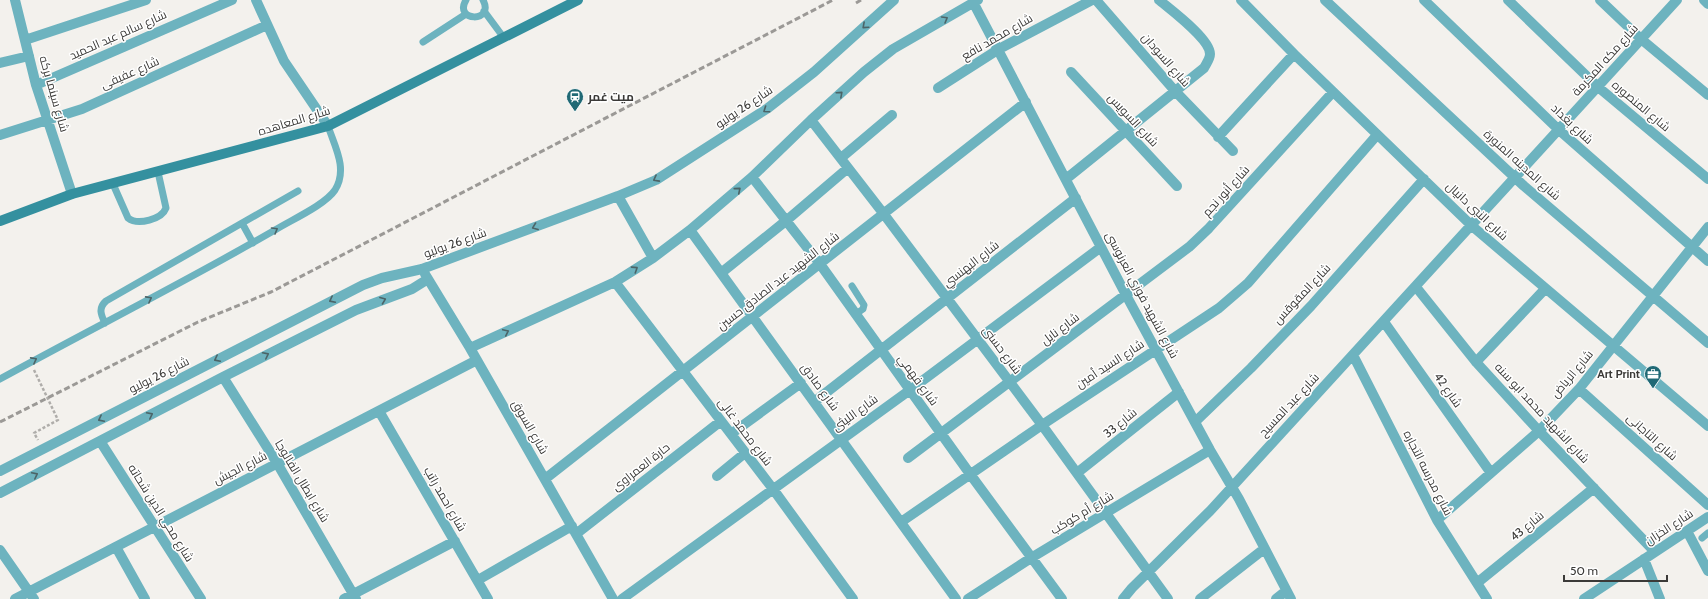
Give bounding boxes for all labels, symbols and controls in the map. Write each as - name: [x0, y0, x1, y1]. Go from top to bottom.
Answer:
- street label: شارع سالم عبد الحميد: [67, 6, 169, 64]
- street label: شارع محمد نافع: [958, 10, 1036, 64]
- one-way arrow: [941, 16, 948, 23]
- street label: شارع مكه المكرمة: [1568, 20, 1642, 100]
- one-way arrow: [862, 21, 870, 29]
- street label: شارع السودان: [1138, 30, 1194, 90]
- street label: شارع عفيفى: [98, 53, 162, 93]
- street label: شارع سينما بركه: [35, 54, 73, 134]
- street label: شارع المنصوره: [1608, 77, 1674, 135]
- street label: شارع 26 يوليو: [712, 82, 776, 132]
- station icon: ميت غمر: [565, 87, 585, 112]
- place label: ميت غمر: [587, 89, 634, 105]
- street label: شارع السويس: [1104, 90, 1162, 150]
- one-way arrow: [835, 91, 843, 99]
- street label: شارع بغداد: [1547, 100, 1597, 148]
- street label: شارع المعاهده: [256, 102, 332, 140]
- one-way arrow: [763, 105, 770, 112]
- street label: شارع المدينه المنورة: [1480, 126, 1564, 204]
- street label: شارع أنور نجم: [1199, 162, 1253, 220]
- one-way arrow: [652, 174, 660, 182]
- street label: شارع النبى دانيال: [1443, 178, 1512, 244]
- one-way arrow: [733, 187, 740, 194]
- one-way arrow: [531, 223, 538, 231]
- street label: شارع 26 يوليو: [421, 224, 489, 262]
- one-way arrow: [271, 227, 278, 234]
- street label: شارع الشهيد عبد الصادق حسين: [714, 228, 843, 334]
- street label: شارع الشهيد فوزي العرنوسى: [1100, 229, 1182, 362]
- street label: شارع البهنسي: [940, 237, 1004, 293]
- street label: شارع المقوقس: [1270, 260, 1334, 328]
- one-way arrow: [631, 266, 638, 274]
- one-way arrow: [329, 295, 336, 302]
- one-way arrow: [145, 296, 152, 304]
- one-way arrow: [379, 296, 386, 304]
- street label: شارع نايل: [1038, 309, 1083, 349]
- street label: شارع حسنى: [979, 323, 1025, 377]
- one-way arrow: [501, 329, 509, 337]
- street label: شارع السيد أمين: [1073, 336, 1147, 392]
- street label: شارع الرياض: [1547, 347, 1597, 401]
- street label: شارع فهمي: [892, 351, 942, 410]
- street label: شارع 26 يوليو: [126, 353, 192, 397]
- one-way arrow: [261, 353, 269, 360]
- one-way arrow: [213, 354, 221, 362]
- one-way arrow: [30, 358, 37, 365]
- street label: شارع الشهيد محمد ابو سنه: [1491, 359, 1593, 467]
- street label: شارع صادق: [797, 360, 843, 414]
- office icon: Art Print: [1643, 364, 1663, 389]
- place label: Art Print: [1597, 366, 1640, 381]
- street label: شارع 42: [1430, 369, 1466, 411]
- street label: شارع عبد المسيح: [1255, 370, 1323, 440]
- street label: شارع الليثى: [829, 391, 881, 435]
- street label: شارع محمد غالى: [714, 395, 776, 469]
- street label: شارع السوق: [508, 397, 552, 457]
- street label: شارع 33: [1100, 404, 1140, 441]
- street label: شارع التاجانى: [1623, 410, 1681, 464]
- one-way arrow: [146, 412, 153, 419]
- one-way arrow: [98, 414, 105, 422]
- street label: شارع مدرسه التجاره: [1400, 428, 1456, 518]
- street label: شارع ابطال الفالوجا: [271, 437, 333, 525]
- street label: حارة العمراوى: [609, 439, 673, 494]
- street label: شارع الجيش: [210, 448, 270, 488]
- street label: شارع محي الدين شحاته: [123, 461, 198, 566]
- street label: شارع احمد راتب: [420, 464, 470, 534]
- one-way arrow: [30, 472, 38, 479]
- street label: شارع أم كوكب: [1047, 488, 1117, 538]
- street label: شارع الخزان: [1642, 505, 1696, 549]
- street label: شارع 43: [1507, 507, 1547, 545]
- scale bar: [1564, 557, 1667, 583]
- text: 50 m: [1570, 563, 1598, 578]

